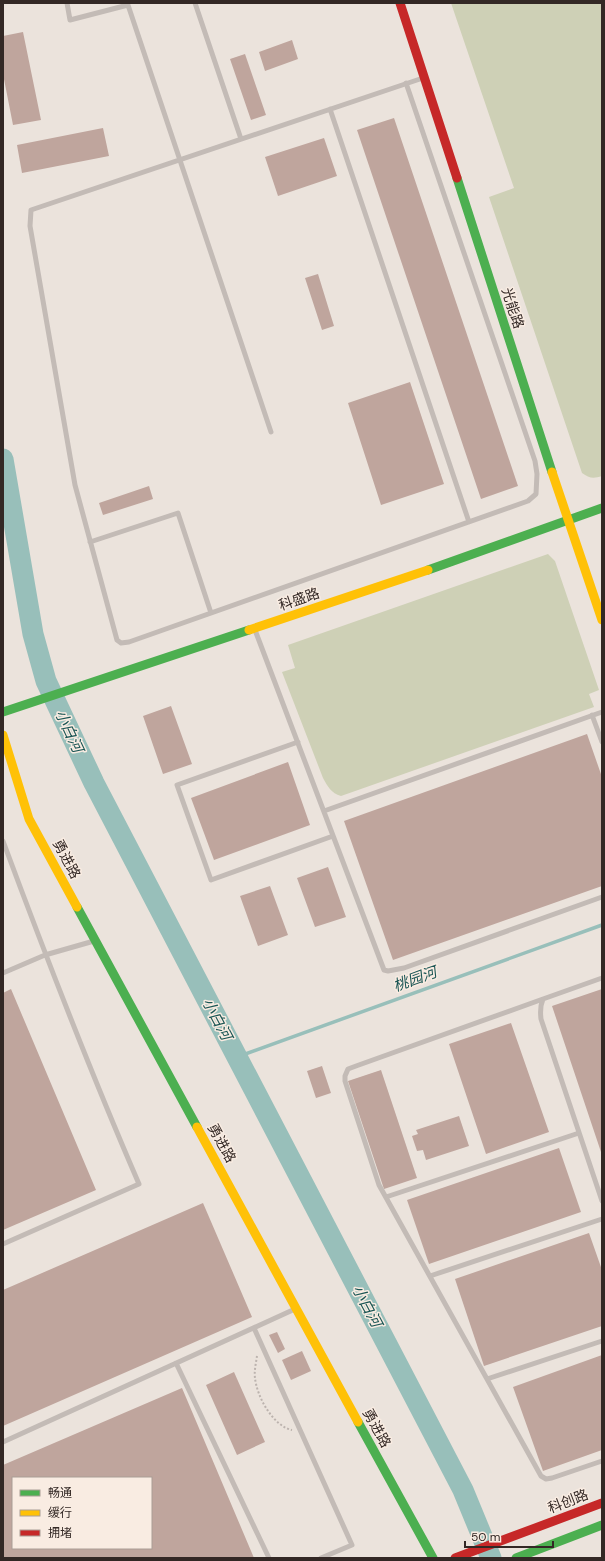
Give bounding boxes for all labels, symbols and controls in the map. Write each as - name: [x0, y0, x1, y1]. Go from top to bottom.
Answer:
- street label: 光能路: [498, 285, 528, 331]
- street label: 科盛路: [276, 584, 322, 614]
- water label: 小白河: [50, 706, 89, 758]
- street label: 勇进路: [49, 836, 85, 882]
- water label: 桃园河: [390, 961, 442, 996]
- water label: 小白河: [198, 994, 238, 1046]
- street label: 勇进路: [204, 1120, 240, 1166]
- water label: 小白河: [348, 1281, 388, 1333]
- street label: 勇进路: [359, 1405, 395, 1451]
- legend: [12, 1477, 152, 1549]
- text: 畅通: [48, 1485, 72, 1501]
- street label: 科创路: [545, 1485, 591, 1517]
- text: 缓行: [48, 1505, 72, 1521]
- scale bar: [465, 1523, 553, 1549]
- text: 拥堵: [48, 1525, 72, 1541]
- text: 50 m: [471, 1529, 500, 1545]

